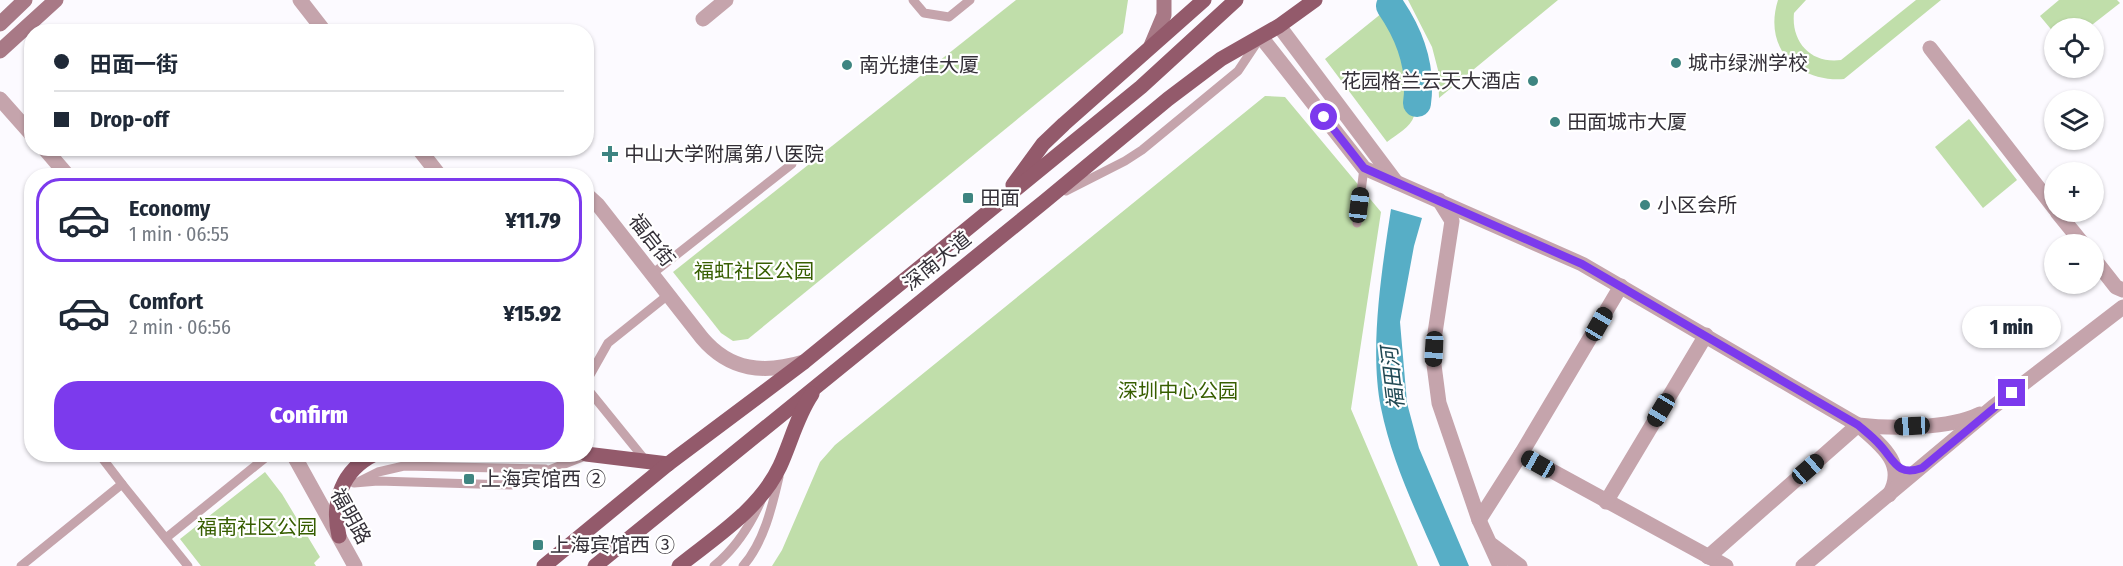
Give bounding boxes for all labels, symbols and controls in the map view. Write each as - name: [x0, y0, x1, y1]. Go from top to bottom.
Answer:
- map controls: [2044, 18, 2104, 294]
- button: locate: [2044, 18, 2104, 78]
- text: 田面一街: [90, 51, 178, 78]
- place label: 城市绿洲学校: [1688, 51, 1808, 75]
- place label: 南光捷佳大厦: [859, 53, 979, 77]
- marker: 城市绿洲学校: [1669, 56, 1683, 70]
- marker: 南光捷佳大厦: [840, 58, 854, 72]
- place label: 花园格兰云天大酒店: [1341, 69, 1521, 93]
- marker: 花园格兰云天大酒店: [1526, 74, 1540, 88]
- button: layers: [2044, 90, 2104, 150]
- route start: [1310, 103, 1337, 130]
- text: Drop-off: [90, 106, 169, 133]
- place label: 田面城市大厦: [1567, 110, 1687, 134]
- marker: 田面城市大厦: [1548, 115, 1562, 129]
- place label: 中山大学附属第八医院: [624, 142, 824, 166]
- marker: 中山大学附属第八医院: [601, 145, 619, 163]
- button: +: [2044, 162, 2104, 222]
- place label: 田面: [980, 186, 1020, 210]
- car: [1348, 186, 1370, 224]
- marker: 田面: [961, 191, 975, 205]
- icon: car: [57, 193, 111, 247]
- place label: 小区会所: [1657, 193, 1737, 217]
- text: Economy: [129, 195, 210, 222]
- marker: 小区会所: [1638, 198, 1652, 212]
- text: ¥11.79: [505, 207, 561, 234]
- street label: 福启街: [624, 209, 680, 271]
- text: 1 min · 06:55: [129, 222, 229, 246]
- street label: 深南大道: [898, 227, 976, 295]
- button: −: [2044, 234, 2104, 294]
- park label: 福虹社区公园: [694, 259, 814, 283]
- icon: car: [57, 286, 111, 340]
- text: Comfort: [129, 288, 203, 315]
- text: ¥15.92: [503, 300, 561, 327]
- car: [1582, 304, 1616, 344]
- callout: 1 min: [1962, 306, 2062, 348]
- text: 2 min · 06:56: [129, 315, 231, 339]
- text: 1 min: [1990, 315, 2033, 339]
- car: [1424, 331, 1444, 367]
- water label: 福田河: [1376, 341, 1410, 411]
- park label: 深圳中心公园: [1118, 379, 1238, 403]
- route end: [1998, 379, 2025, 406]
- button: Confirm: [54, 381, 564, 450]
- car: [1644, 390, 1678, 430]
- car: [1894, 416, 1930, 436]
- car: [1518, 447, 1558, 481]
- car: [1789, 450, 1827, 488]
- place label: 上海宾馆西 ②: [481, 467, 606, 491]
- marker: 上海宾馆西 ②: [462, 472, 476, 486]
- street label: 福明路: [326, 484, 376, 548]
- park label: 福南社区公园: [197, 515, 317, 539]
- place label: 上海宾馆西 ③: [550, 533, 675, 557]
- marker: 上海宾馆西 ③: [531, 538, 545, 552]

